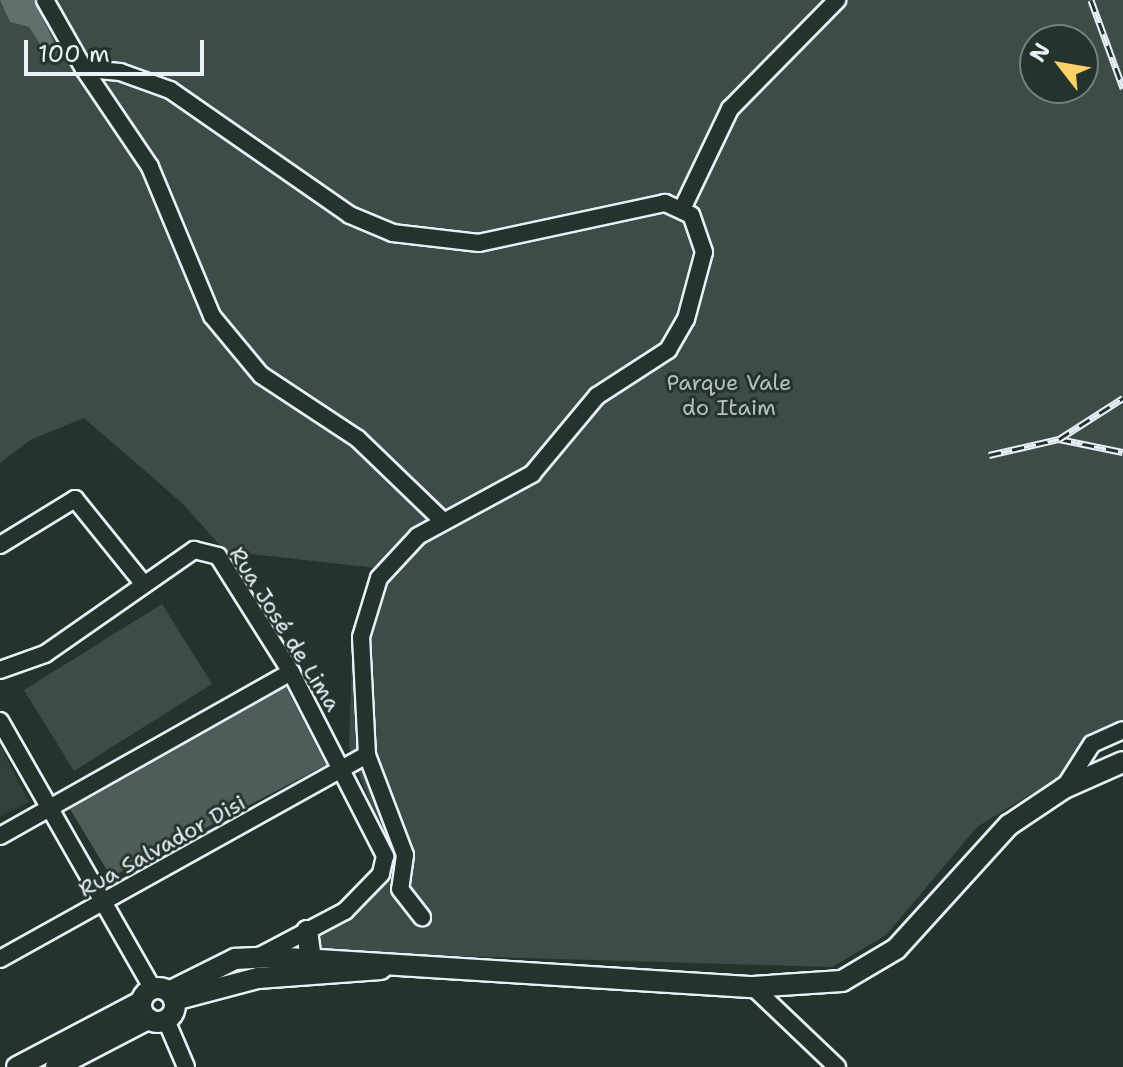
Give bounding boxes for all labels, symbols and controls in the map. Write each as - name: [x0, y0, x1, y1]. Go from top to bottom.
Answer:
- scale bar: [28, 24, 208, 74]
- north arrow: [1019, 24, 1099, 104]
- text: N: [1023, 37, 1057, 67]
- text: 100 m: [38, 38, 110, 70]
- park label: Parque Vale do Itaim: [667, 369, 791, 420]
- street label: Rua José de Lima: [224, 542, 346, 716]
- street label: Rua Salvador Disi: [74, 789, 250, 903]

